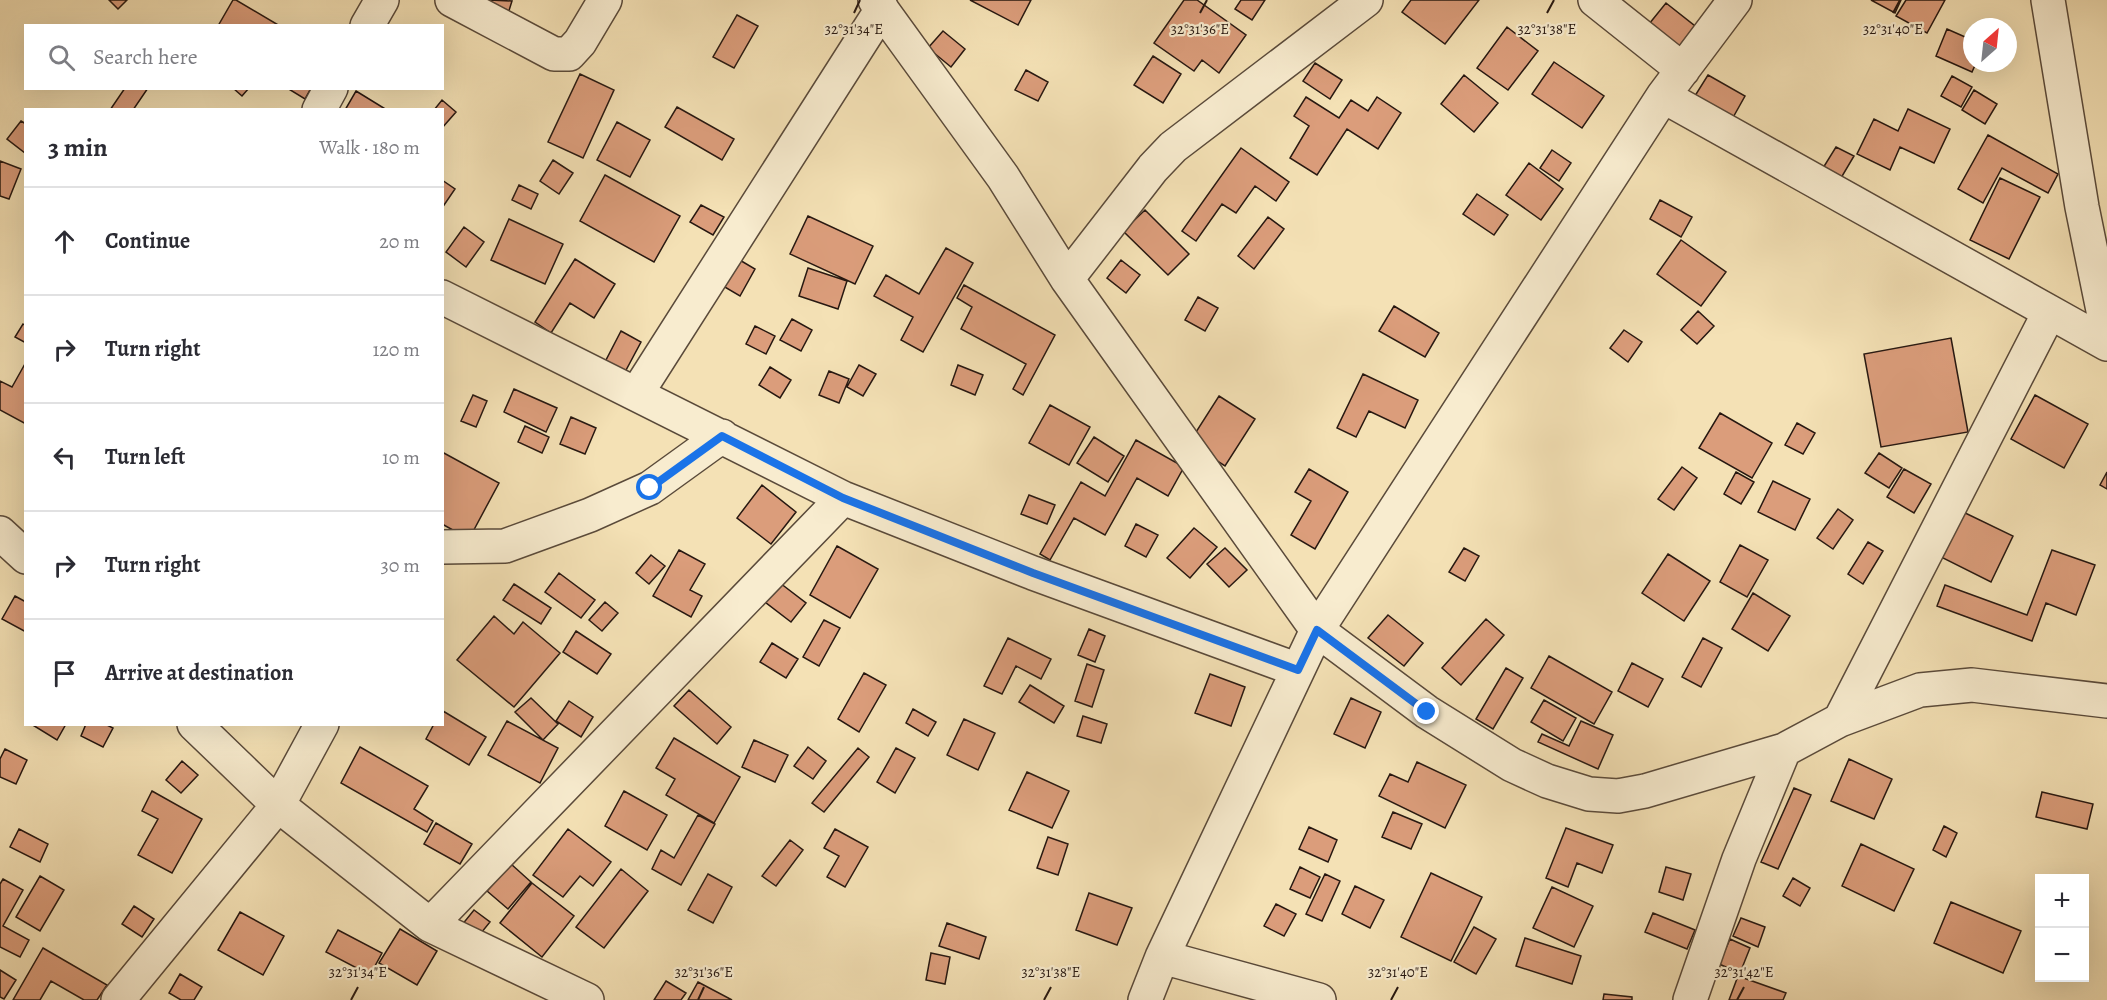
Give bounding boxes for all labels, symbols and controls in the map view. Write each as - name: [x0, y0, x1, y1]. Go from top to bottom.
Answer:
- north arrow: [1963, 18, 2017, 72]
- text: 32°31'34"E: [825, 19, 883, 39]
- text: 32°31'36"E: [1171, 19, 1229, 39]
- text: 32°31'38"E: [1518, 19, 1576, 39]
- text: 32°31'40"E: [1863, 19, 1923, 39]
- search box: [24, 24, 444, 90]
- icon: search: [45, 41, 78, 74]
- text: Search here: [93, 42, 198, 72]
- text: 3 min: [48, 130, 108, 165]
- text: Walk · 180 m: [319, 134, 420, 161]
- icon: ahead: [48, 225, 81, 258]
- text: Continue: [105, 226, 190, 256]
- text: 20 m: [379, 228, 420, 255]
- icon: right: [48, 333, 81, 366]
- text: Turn right: [105, 334, 201, 364]
- text: 120 m: [372, 336, 420, 363]
- icon: left: [48, 441, 81, 474]
- text: Turn left: [105, 442, 185, 472]
- text: 10 m: [382, 444, 420, 471]
- route start: [636, 474, 662, 500]
- icon: right: [48, 549, 81, 582]
- text: Turn right: [105, 550, 201, 580]
- text: 30 m: [380, 552, 420, 579]
- icon: arrive: [48, 657, 81, 690]
- text: Arrive at destination: [105, 658, 294, 688]
- route end: [1413, 698, 1439, 724]
- map controls: [2035, 874, 2089, 982]
- button: +: [2035, 874, 2089, 928]
- button: −: [2035, 928, 2089, 982]
- text: 32°31'34"E: [329, 962, 387, 982]
- text: 32°31'36"E: [675, 962, 733, 982]
- text: 32°31'38"E: [1022, 962, 1080, 982]
- text: 32°31'40"E: [1368, 962, 1428, 982]
- text: 32°31'42"E: [1714, 962, 1774, 982]

